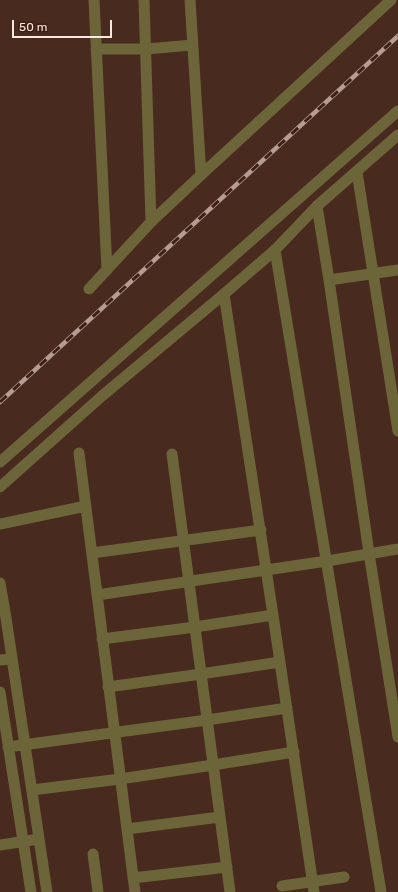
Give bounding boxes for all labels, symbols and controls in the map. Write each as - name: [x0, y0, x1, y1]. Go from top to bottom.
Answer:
- scale bar: [14, 12, 114, 38]
- text: 50 m: [19, 20, 47, 34]

